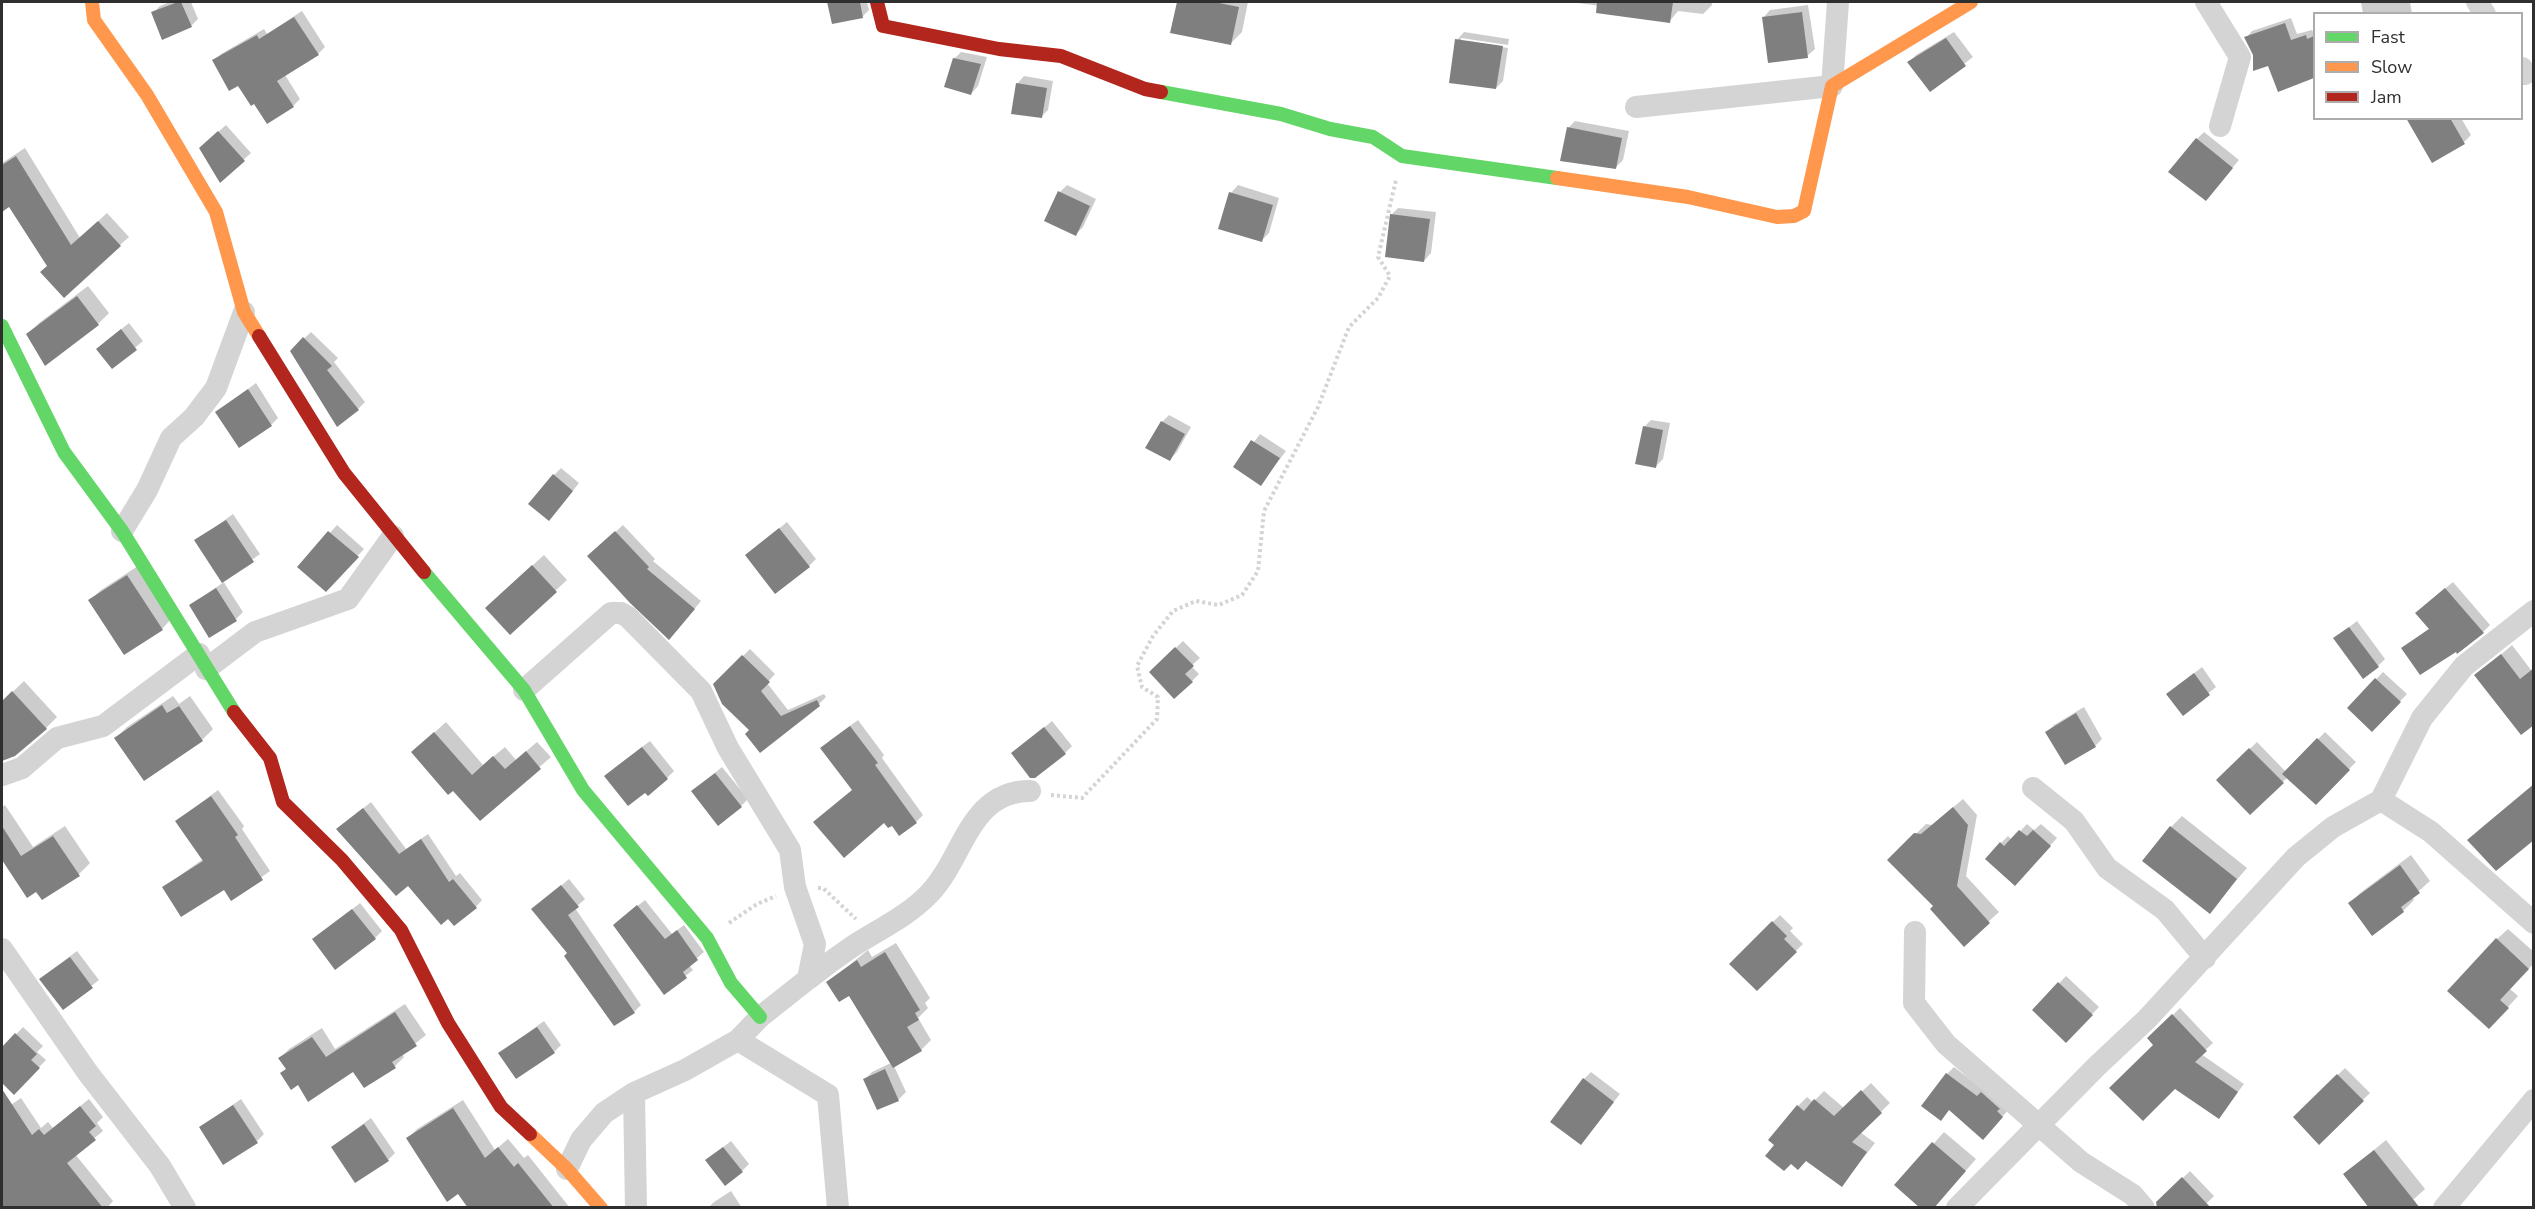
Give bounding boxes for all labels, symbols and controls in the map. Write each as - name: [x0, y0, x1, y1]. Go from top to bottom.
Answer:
- legend: [2313, 12, 2523, 120]
- text: Fast: [2371, 25, 2405, 49]
- text: Slow: [2371, 55, 2412, 79]
- text: Jam: [2371, 85, 2402, 109]

